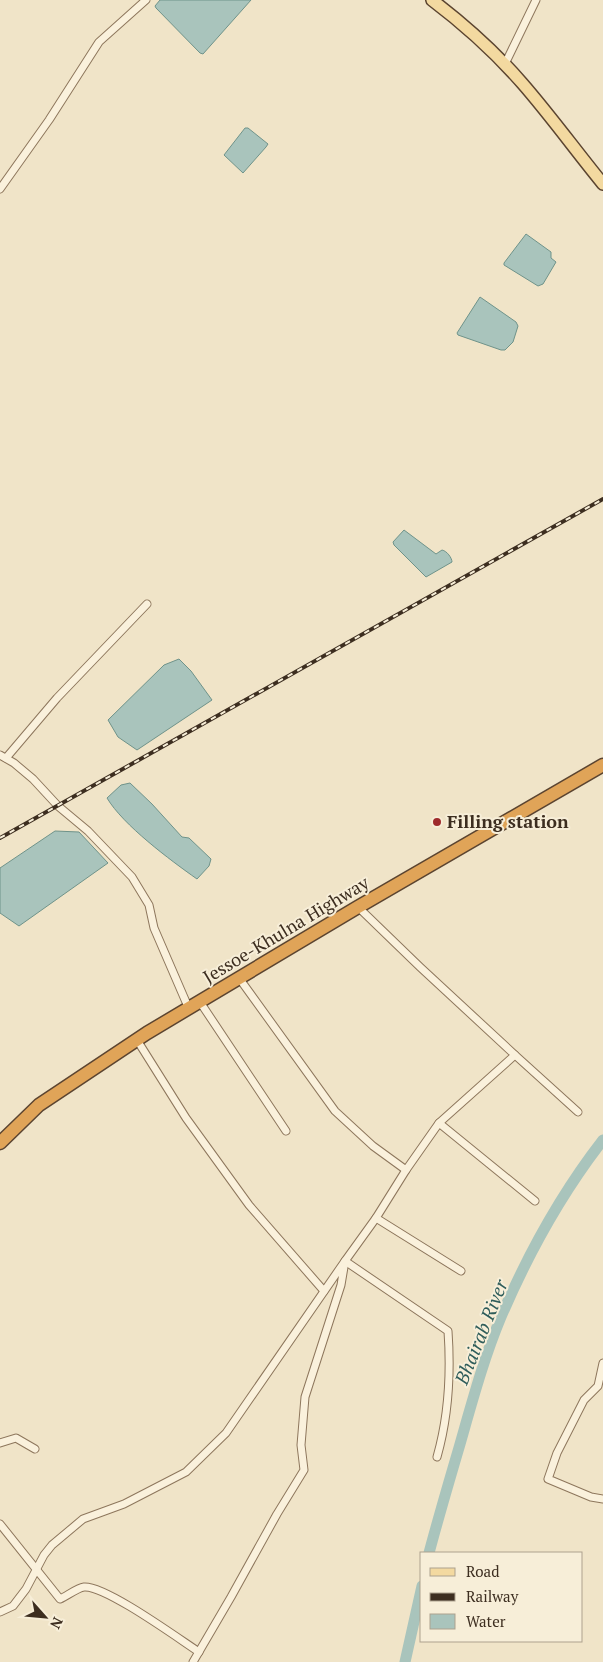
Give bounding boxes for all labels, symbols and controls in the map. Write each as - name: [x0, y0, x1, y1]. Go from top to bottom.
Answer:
- place label: Filling station: [447, 809, 569, 833]
- marker: Filling station: [431, 816, 443, 828]
- street label: Jessoe-Khulna Highway: [198, 870, 374, 988]
- water label: Bhairab River: [448, 1275, 513, 1389]
- legend: [420, 1552, 583, 1642]
- text: Road: [466, 1561, 499, 1581]
- text: Railway: [466, 1586, 519, 1606]
- north arrow: [20, 1592, 70, 1642]
- text: Water: [466, 1611, 506, 1631]
- text: N: [46, 1614, 68, 1633]

